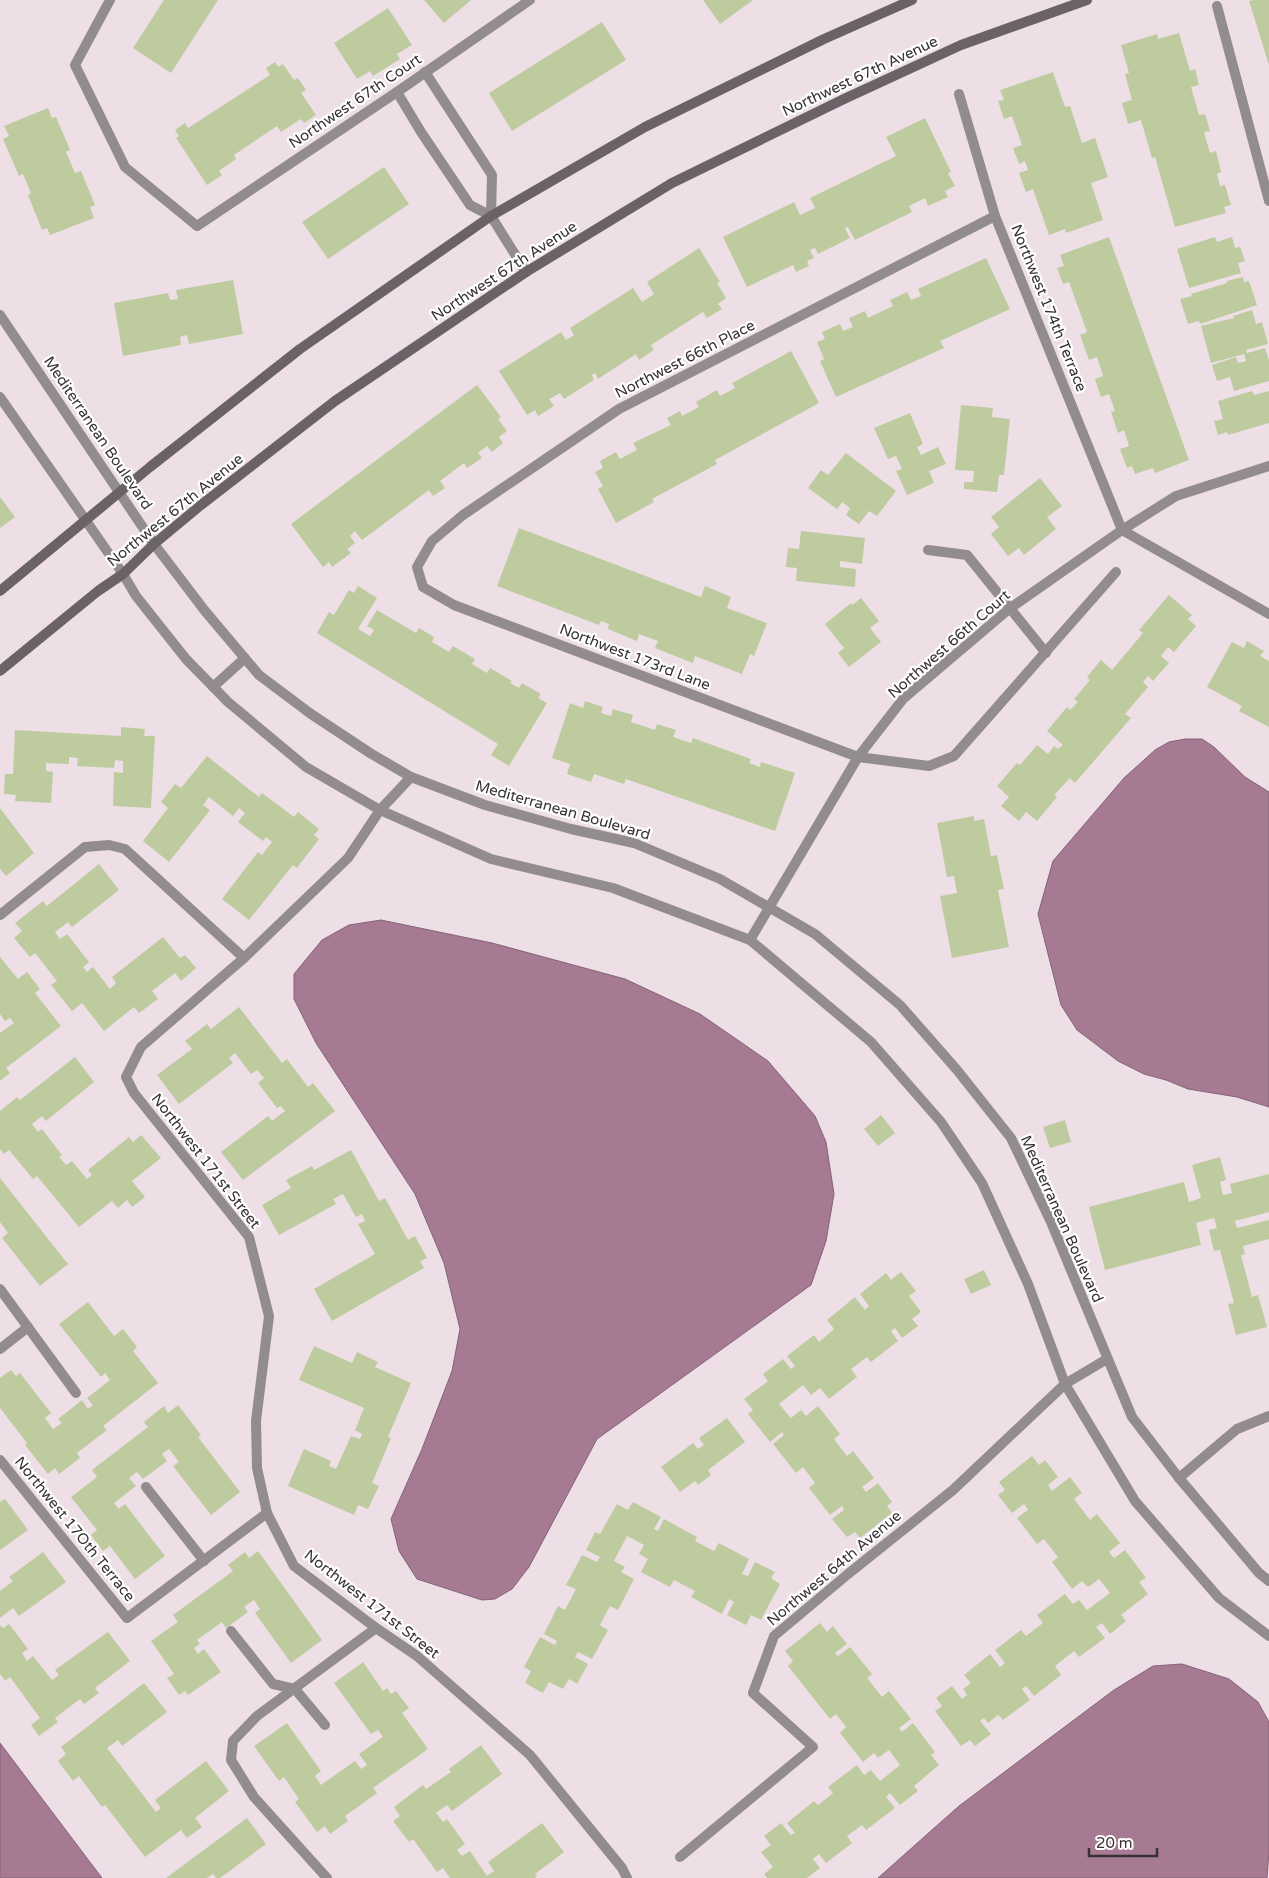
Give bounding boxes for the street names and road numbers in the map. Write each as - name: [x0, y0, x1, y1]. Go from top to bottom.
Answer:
- street label: Northwest 67th Avenue: [779, 32, 941, 120]
- street label: Northwest 67th Court: [285, 50, 425, 152]
- street label: Northwest 67th Avenue: [428, 217, 580, 325]
- street label: Northwest 174th Terrace: [1007, 222, 1091, 394]
- street label: Northwest 66th Place: [612, 316, 758, 402]
- street label: Mediterranean Boulevard: [40, 353, 156, 513]
- street label: Northwest 67th Avenue: [103, 450, 247, 570]
- street label: Northwest 66th Court: [884, 586, 1014, 702]
- street label: Northwest 173rd Lane: [557, 620, 713, 694]
- street label: Mediterranean Boulevard: [473, 776, 653, 844]
- street label: Northwest 171st Street: [148, 1090, 264, 1232]
- street label: Mediterranean Boulevard: [1017, 1133, 1107, 1305]
- street label: Northwest 17Oth Terrace: [11, 1453, 139, 1605]
- street label: Northwest 64th Avenue: [763, 1507, 905, 1629]
- street label: Northwest 171st Street: [301, 1546, 443, 1662]

